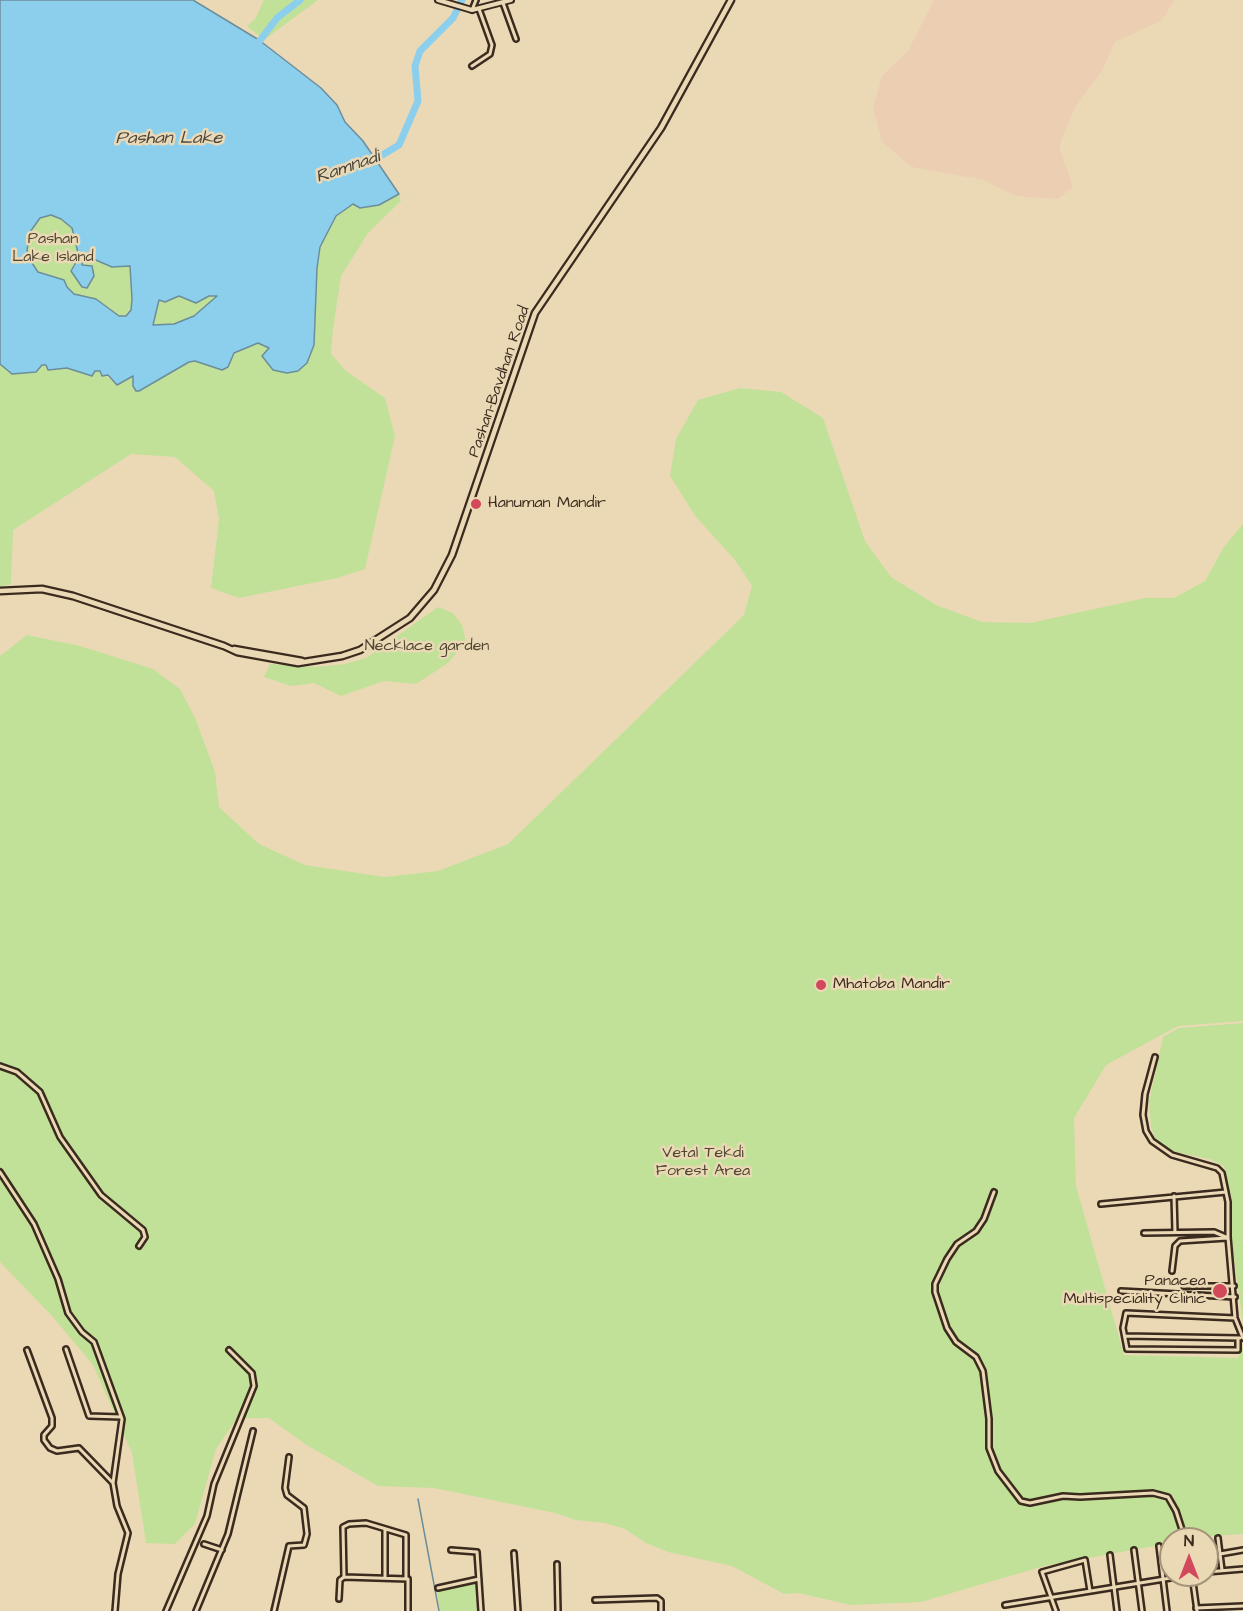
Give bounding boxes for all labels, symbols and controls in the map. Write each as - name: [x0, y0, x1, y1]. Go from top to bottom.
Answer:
- water label: Pashan Lake: [116, 128, 222, 150]
- water label: Ramnadi: [313, 147, 383, 189]
- park label: Pashan Lake Island: [12, 230, 94, 268]
- street label: Pashan-Bavdhan Road: [465, 304, 535, 460]
- place label: Hanuman Mandir: [488, 494, 606, 514]
- marker: Hanuman Mandir: [469, 497, 483, 511]
- park label: Necklace garden: [365, 637, 489, 657]
- place label: Mhatoba Mandir: [833, 975, 950, 995]
- marker: Mhatoba Mandir: [814, 978, 828, 992]
- park label: Vetal Tekdi Forest Area: [656, 1144, 750, 1182]
- place label: Panacea Multispeciality Clinic: [1064, 1272, 1206, 1310]
- marker: Panacea Multispeciality Clinic: [1211, 1282, 1229, 1300]
- north arrow: [1159, 1527, 1219, 1587]
- text: N: [1184, 1530, 1194, 1552]

